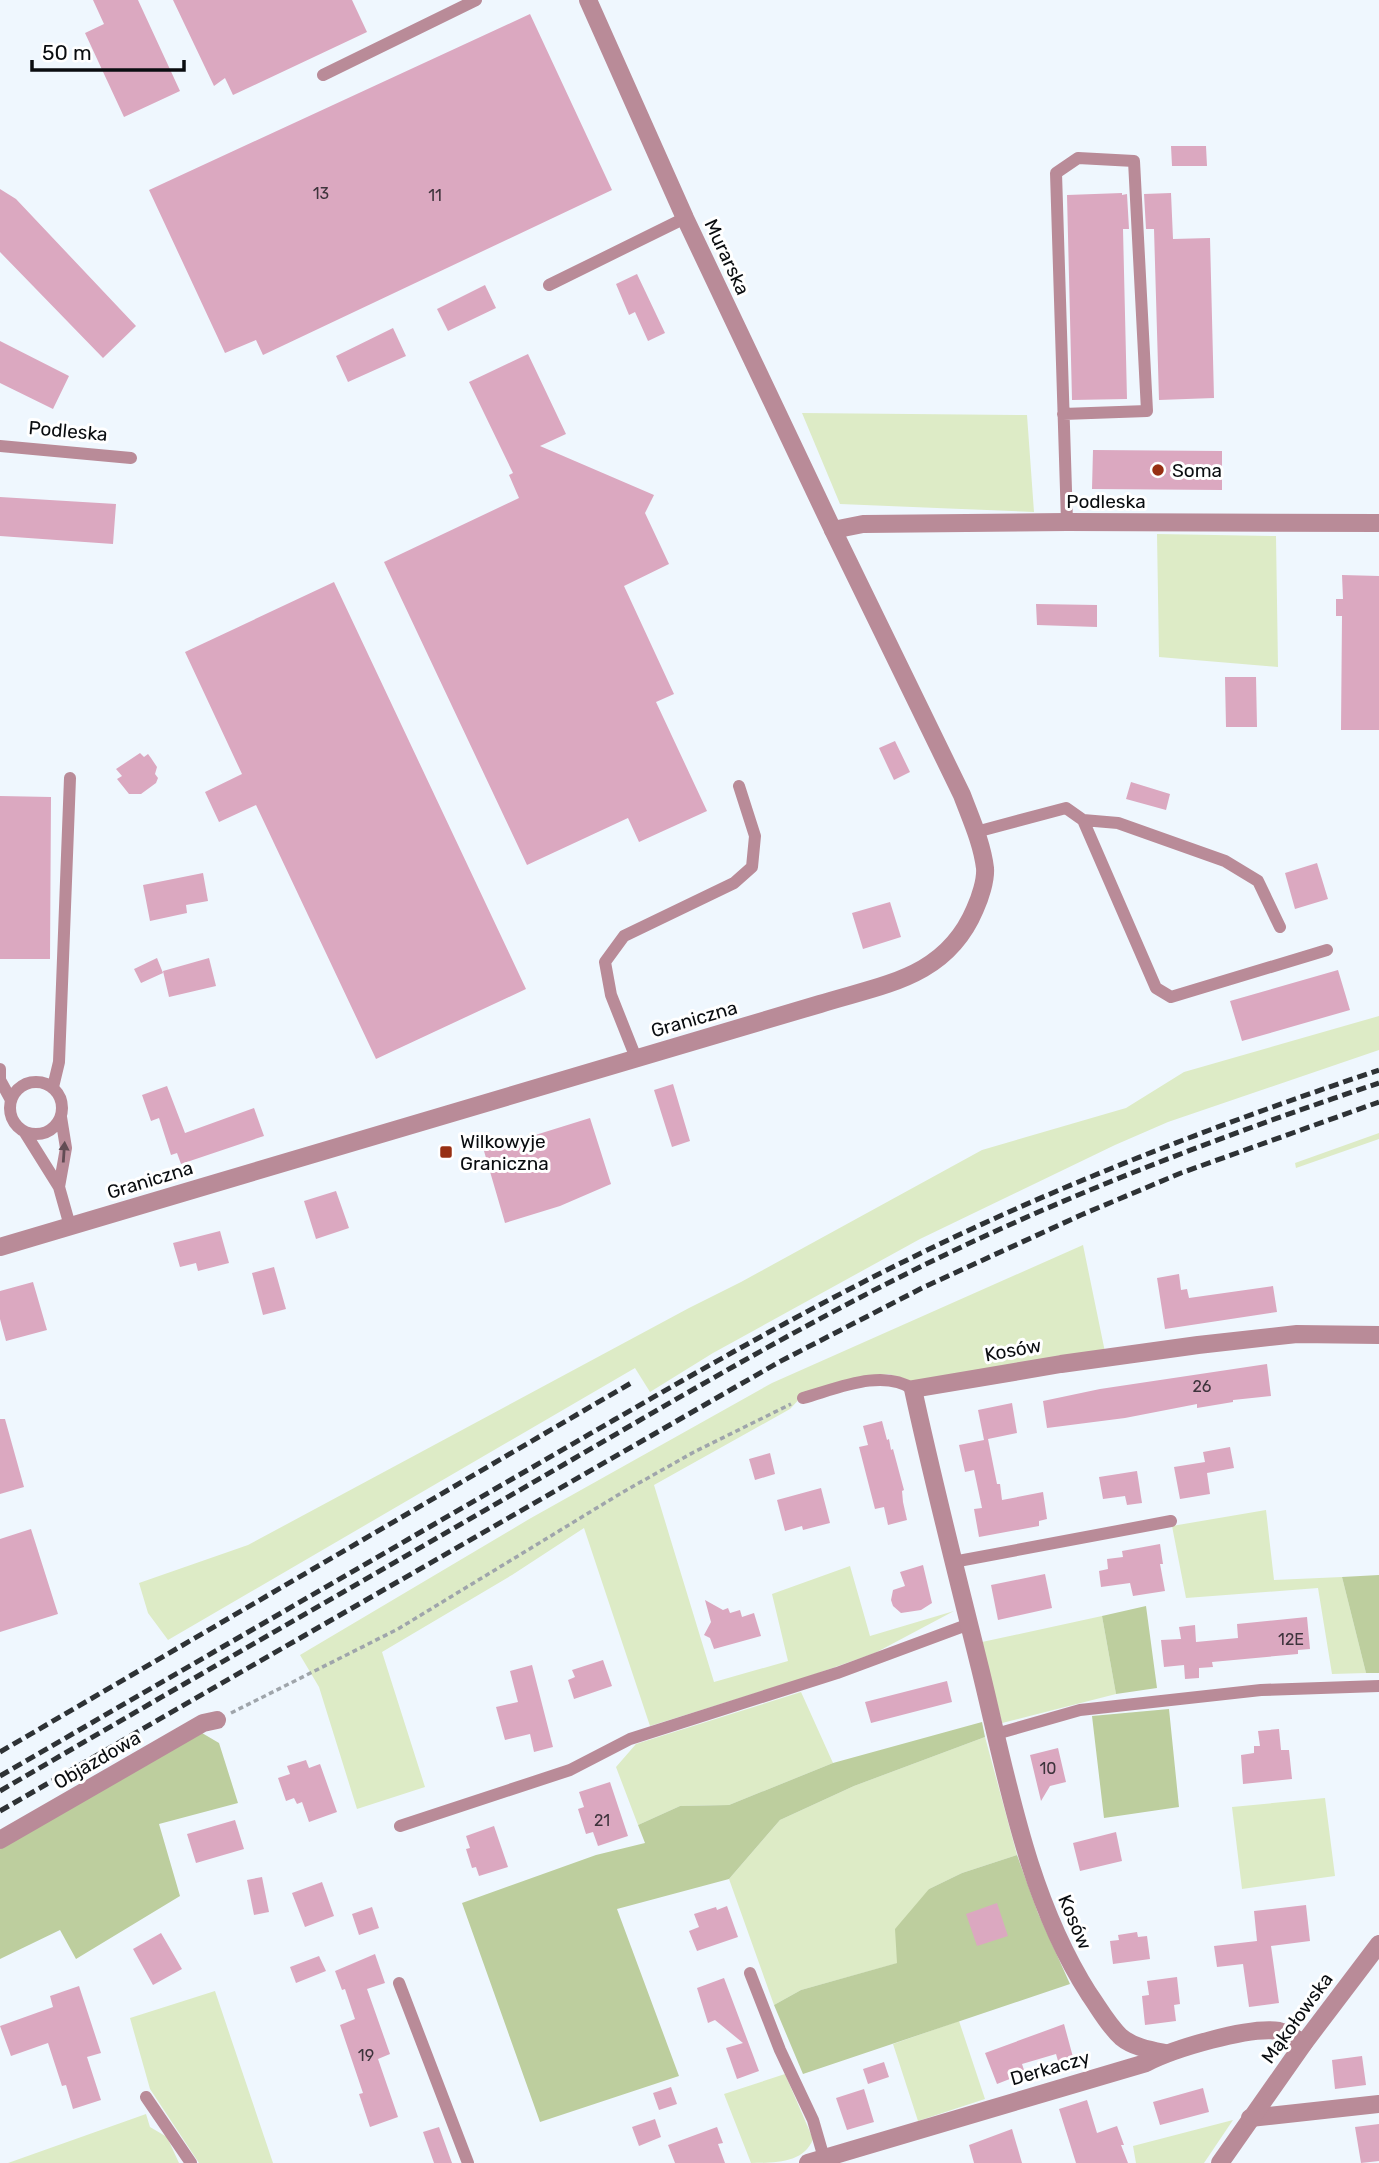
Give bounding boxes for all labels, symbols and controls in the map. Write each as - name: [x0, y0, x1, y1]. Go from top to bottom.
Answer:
- scale bar: [32, 28, 184, 72]
- text: 50 m: [42, 40, 92, 65]
- house number: 13: [313, 184, 329, 203]
- house number: 11: [428, 186, 442, 205]
- street label: Murarska: [699, 215, 755, 299]
- street label: Podleska: [27, 416, 109, 446]
- place label: Soma: [1172, 459, 1222, 482]
- marker: Soma: [1150, 462, 1166, 478]
- street label: Podleska: [1066, 490, 1146, 513]
- street label: Graniczna: [648, 996, 740, 1042]
- place label: Wilkowyje Graniczna: [460, 1130, 549, 1175]
- one-way arrow: [59, 1141, 70, 1163]
- marker: Wilkowyje Graniczna: [438, 1144, 454, 1160]
- street label: Graniczna: [104, 1156, 196, 1204]
- street label: Kosów: [983, 1334, 1043, 1366]
- house number: 26: [1192, 1377, 1212, 1396]
- house number: 12E: [1278, 1630, 1304, 1649]
- street label: Objazdowa: [49, 1726, 145, 1794]
- house number: 10: [1039, 1759, 1057, 1778]
- house number: 21: [594, 1811, 610, 1830]
- street label: Kosów: [1053, 1891, 1097, 1953]
- street label: Mąkołowska: [1256, 1968, 1338, 2068]
- house number: 19: [358, 2046, 374, 2065]
- street label: Derkaczy: [1008, 2046, 1092, 2090]

